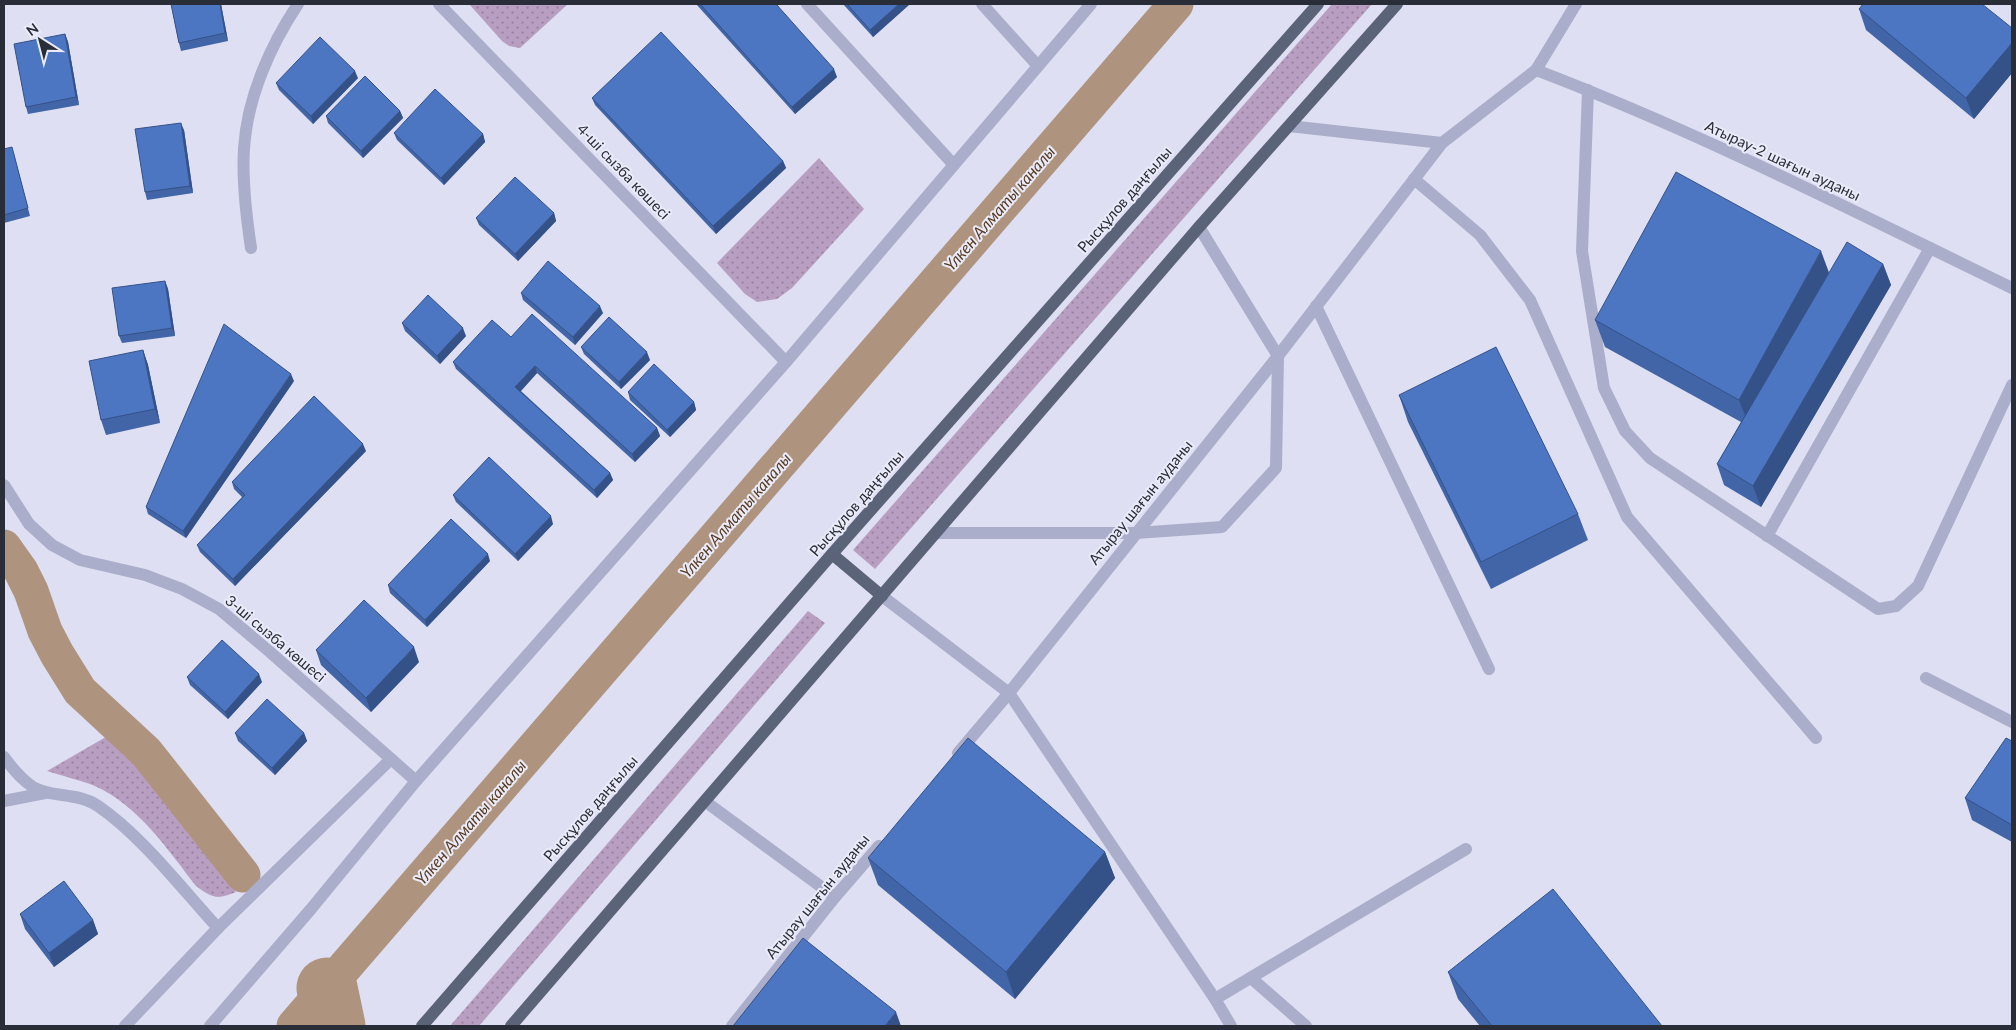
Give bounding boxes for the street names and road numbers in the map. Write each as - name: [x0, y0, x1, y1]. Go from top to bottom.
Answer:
- street label: Атырау-2 шағын ауданы: [1702, 116, 1864, 204]
- street label: 4-ші сызба көшесі: [574, 119, 674, 223]
- street label: Рысқұлов даңғылы: [1073, 142, 1175, 256]
- street label: Атырау шағын ауданы: [1084, 436, 1196, 568]
- street label: Рысқұлов даңғылы: [805, 446, 907, 560]
- street label: 3-ші сызба көшесі: [222, 591, 330, 685]
- street label: Рысқұлов даңғылы: [539, 751, 641, 865]
- street label: Атырау шағын ауданы: [761, 830, 873, 962]

